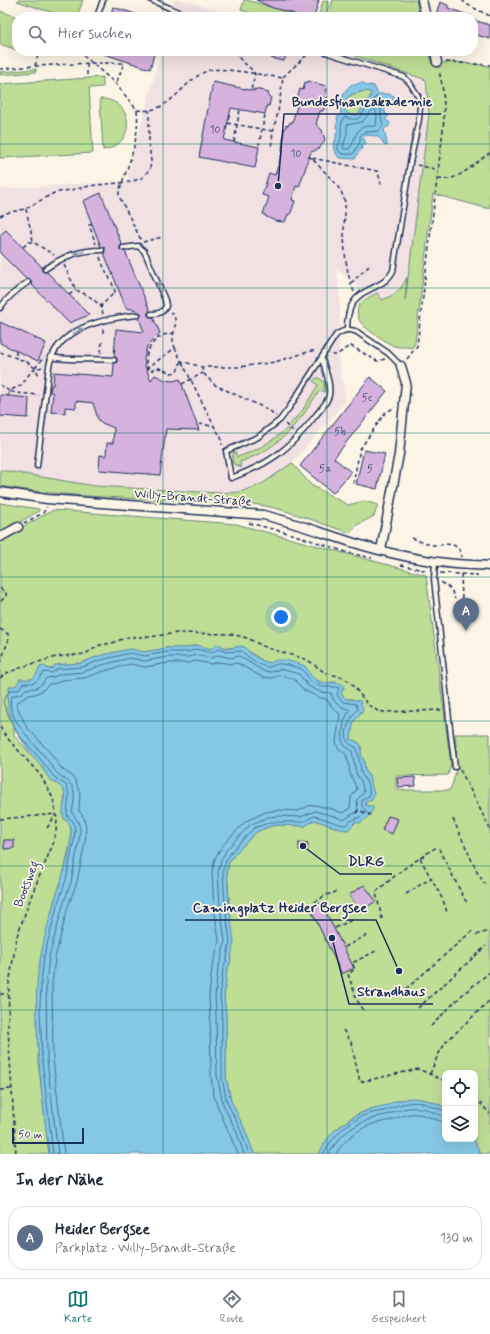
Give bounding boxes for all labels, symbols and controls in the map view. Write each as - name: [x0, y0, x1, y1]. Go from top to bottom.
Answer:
- search box: [12, 12, 478, 56]
- icon: search: [26, 23, 48, 45]
- text: Hier suchen: [58, 24, 132, 44]
- callout: Bundesfinanzakademie: [284, 88, 441, 114]
- text: Bundesfinanzakademie: [292, 93, 433, 111]
- house number: 10: [209, 123, 221, 137]
- house number: 10: [290, 147, 302, 161]
- one-way arrow: [72, 250, 85, 256]
- one-way arrow: [156, 280, 162, 292]
- one-way arrow: [72, 327, 83, 334]
- house number: 5c: [361, 391, 373, 405]
- house number: 5b: [334, 425, 346, 439]
- house number: 5a: [319, 462, 331, 476]
- house number: 5: [367, 462, 374, 476]
- street label: Willy-Brandt-Straße: [134, 485, 252, 511]
- pin: A: [453, 598, 479, 631]
- your location: [271, 607, 291, 627]
- callout: DLRG: [340, 848, 392, 874]
- text: DLRG: [348, 853, 384, 871]
- street label: Bootsweg: [10, 858, 46, 911]
- callout: Camingplatz Heider Bergsee: [185, 894, 376, 920]
- text: Camingplatz Heider Bergsee: [193, 899, 367, 920]
- callout: Strandhaus: [349, 978, 433, 1004]
- text: Strandhaus: [357, 983, 426, 1001]
- map controls: [442, 1070, 478, 1142]
- button: locate: [442, 1070, 478, 1106]
- button: layers: [442, 1106, 478, 1142]
- scale bar: [12, 1126, 84, 1145]
- text: 50 m: [18, 1128, 43, 1142]
- text: In der Nähe: [16, 1169, 104, 1191]
- text: Heider Bergsee: [55, 1220, 150, 1240]
- text: A: [26, 1230, 34, 1247]
- text: 130 m: [440, 1230, 473, 1247]
- text: Parkplatz · Willy-Brandt-Straße: [55, 1240, 236, 1257]
- tab: Karte: [64, 1288, 92, 1326]
- tab: Route: [220, 1288, 244, 1326]
- tab: Gespeichert: [372, 1288, 426, 1326]

